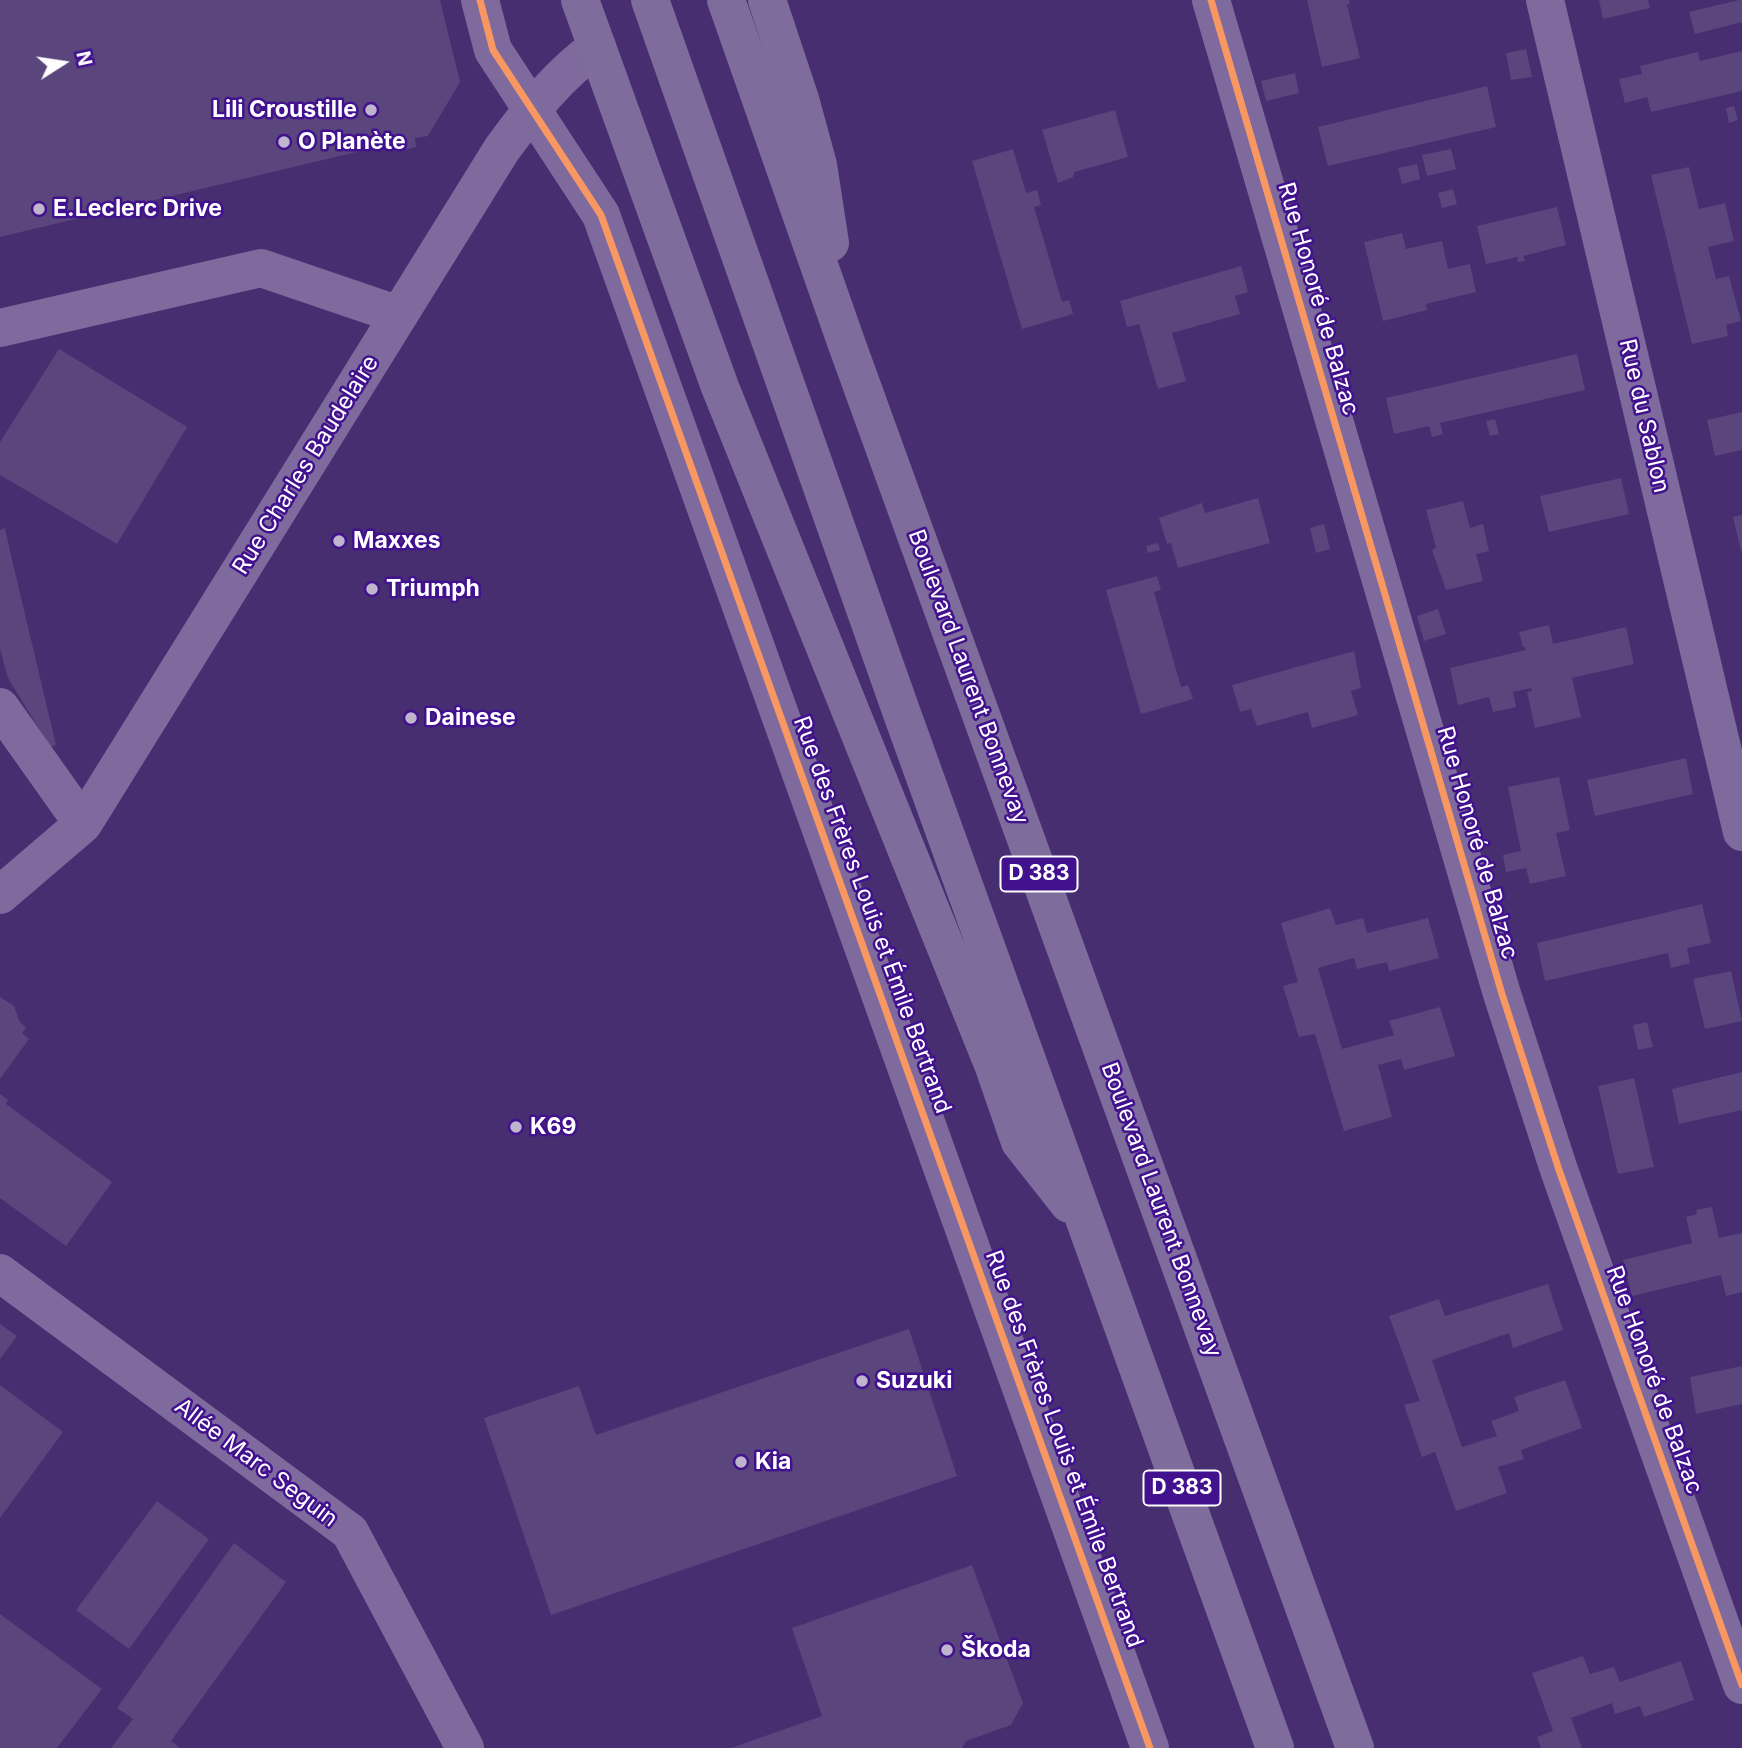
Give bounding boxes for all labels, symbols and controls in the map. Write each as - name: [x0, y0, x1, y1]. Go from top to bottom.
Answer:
- north arrow: [28, 28, 98, 98]
- text: N: [71, 49, 97, 68]
- place label: Lili Croustille: [212, 96, 357, 124]
- marker: Lili Croustille: [363, 102, 379, 118]
- place label: O Planète: [298, 128, 406, 156]
- marker: O Planète: [276, 134, 292, 150]
- street label: Rue Honoré de Balzac: [1272, 179, 1364, 419]
- place label: E.Leclerc Drive: [53, 195, 222, 223]
- marker: E.Leclerc Drive: [31, 201, 47, 217]
- street label: Rue du Sablon: [1613, 336, 1675, 496]
- street label: Rue Charles Baudelaire: [227, 350, 385, 580]
- street label: Boulevard Laurent Bonnevay: [902, 526, 1034, 828]
- place label: Maxxes: [353, 527, 441, 555]
- marker: Maxxes: [331, 533, 347, 549]
- place label: Triumph: [386, 575, 480, 603]
- marker: Triumph: [364, 581, 380, 597]
- place label: Dainese: [425, 704, 516, 732]
- marker: Dainese: [403, 710, 419, 726]
- street label: Rue des Frères Louis et Émile Bertrand: [787, 713, 957, 1117]
- street label: Rue Honoré de Balzac: [1431, 723, 1523, 963]
- road number: D 383: [1000, 856, 1078, 892]
- street label: Boulevard Laurent Bonnevay: [1095, 1059, 1227, 1361]
- place label: K69: [530, 1113, 576, 1141]
- marker: K69: [508, 1119, 524, 1135]
- street label: Rue des Frères Louis et Émile Bertrand: [979, 1247, 1149, 1651]
- street label: Rue Honoré de Balzac: [1600, 1262, 1708, 1498]
- place label: Suzuki: [876, 1367, 952, 1395]
- marker: Suzuki: [854, 1373, 870, 1389]
- street label: Allée Marc Seguin: [169, 1393, 343, 1533]
- place label: Kia: [755, 1448, 791, 1476]
- marker: Kia: [733, 1454, 749, 1470]
- road number: D 383: [1144, 1470, 1220, 1506]
- place label: Škoda: [961, 1636, 1031, 1664]
- marker: Škoda: [939, 1642, 955, 1658]

